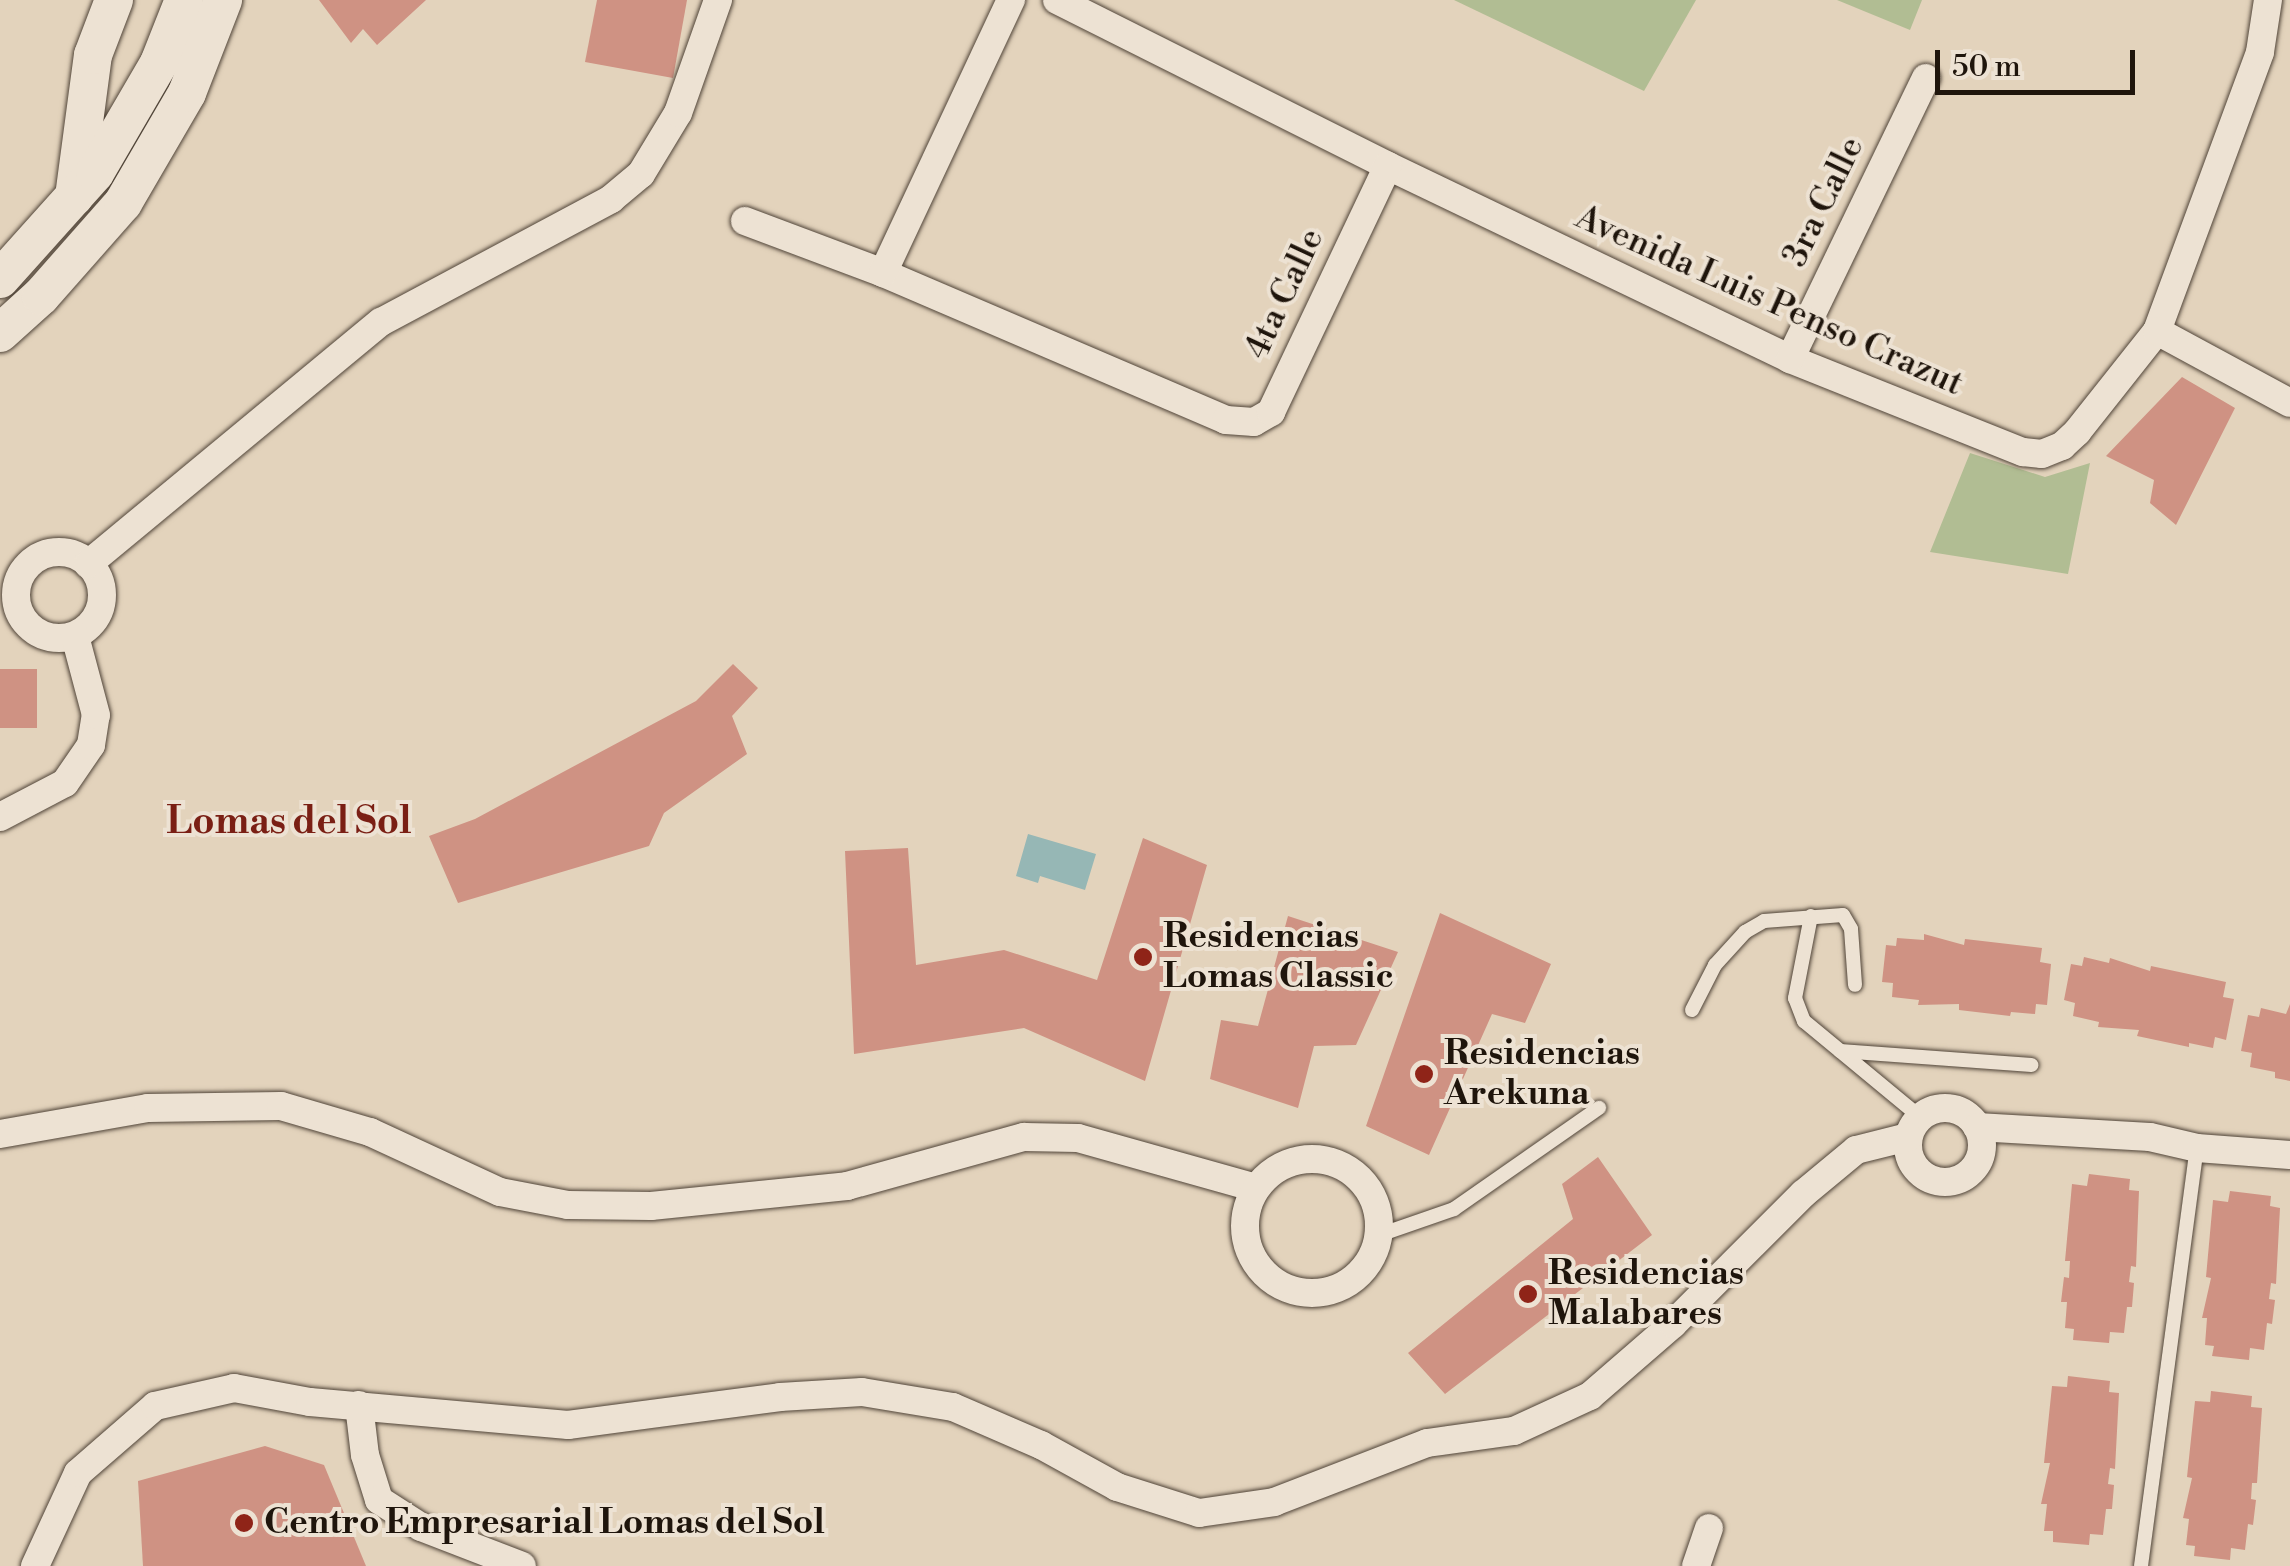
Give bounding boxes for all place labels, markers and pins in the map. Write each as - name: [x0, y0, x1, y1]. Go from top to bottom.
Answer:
- place label: Residencias Lomas Classic: [1163, 916, 1394, 998]
- marker: Residencias Lomas Classic: [1132, 946, 1154, 968]
- place label: Residencias Arekuna: [1444, 1033, 1640, 1115]
- marker: Residencias Arekuna: [1413, 1063, 1435, 1085]
- place label: Residencias Malabares: [1548, 1253, 1744, 1335]
- marker: Residencias Malabares: [1517, 1283, 1539, 1305]
- place label: Centro Empresarial Lomas del Sol: [264, 1502, 825, 1544]
- marker: Centro Empresarial Lomas del Sol: [233, 1512, 255, 1534]

